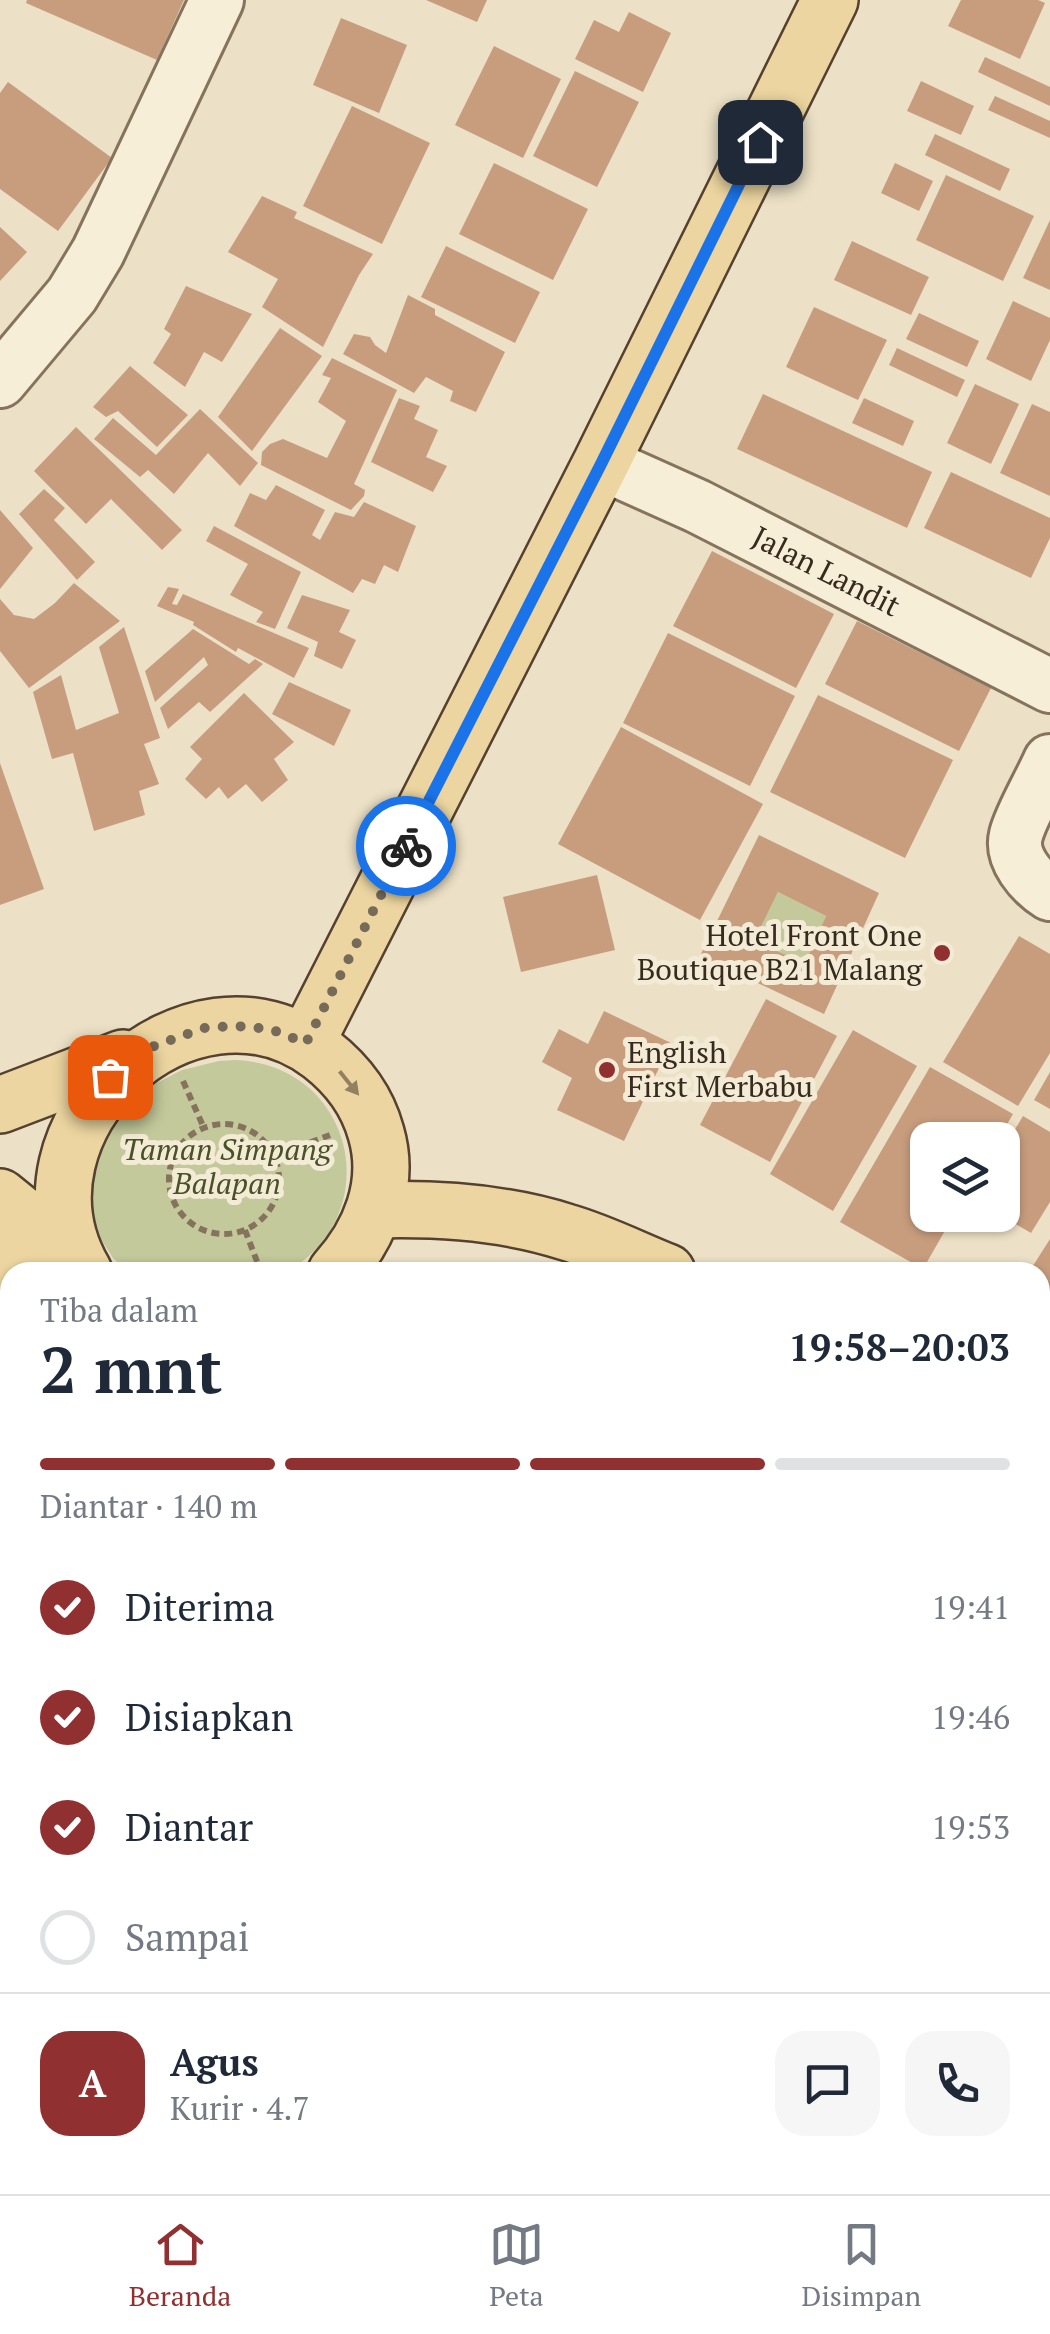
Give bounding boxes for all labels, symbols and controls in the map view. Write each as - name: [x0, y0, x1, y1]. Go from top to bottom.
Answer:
- pin: [718, 100, 803, 185]
- icon: home: [733, 115, 788, 170]
- street label: Jalan Landit: [746, 517, 907, 625]
- courier: [356, 796, 456, 896]
- icon: bike: [379, 819, 434, 874]
- place label: Hotel Front One Boutique B21 Malang: [637, 915, 923, 989]
- marker: Hotel Front One Boutique B21 Malang: [931, 942, 953, 964]
- place label: English First Merbabu: [627, 1032, 813, 1106]
- pin: [68, 1035, 153, 1120]
- icon: bag: [83, 1050, 138, 1105]
- marker: English First Merbabu: [596, 1059, 618, 1081]
- one-way arrow: [338, 1070, 359, 1095]
- map controls: [910, 1122, 1020, 1232]
- button: layers: [910, 1122, 1020, 1232]
- park label: Taman Simpang Balapan: [123, 1129, 334, 1203]
- text: Tiba dalam: [40, 1289, 198, 1331]
- text: 19:58–20:03: [788, 1322, 1010, 1372]
- text: 2 mnt: [40, 1325, 222, 1412]
- text: Diantar · 140 m: [40, 1485, 258, 1527]
- icon: check: [40, 1580, 95, 1635]
- text: Diterima: [125, 1582, 275, 1632]
- text: 19:41: [931, 1586, 1010, 1628]
- icon: check: [40, 1690, 95, 1745]
- text: Disiapkan: [125, 1692, 293, 1742]
- text: 19:46: [931, 1696, 1010, 1738]
- icon: check: [40, 1800, 95, 1855]
- text: Diantar: [125, 1802, 253, 1852]
- text: 19:53: [931, 1806, 1010, 1848]
- text: Sampai: [125, 1912, 250, 1962]
- button: chat: [775, 2031, 880, 2136]
- button: phone: [905, 2031, 1010, 2136]
- text: Agus: [170, 2037, 259, 2087]
- text: A: [79, 2058, 106, 2108]
- text: Kurir · 4.7: [170, 2087, 310, 2129]
- tab: Beranda: [129, 2217, 231, 2314]
- tab: Peta: [489, 2217, 544, 2314]
- tab: Disimpan: [802, 2217, 921, 2314]

